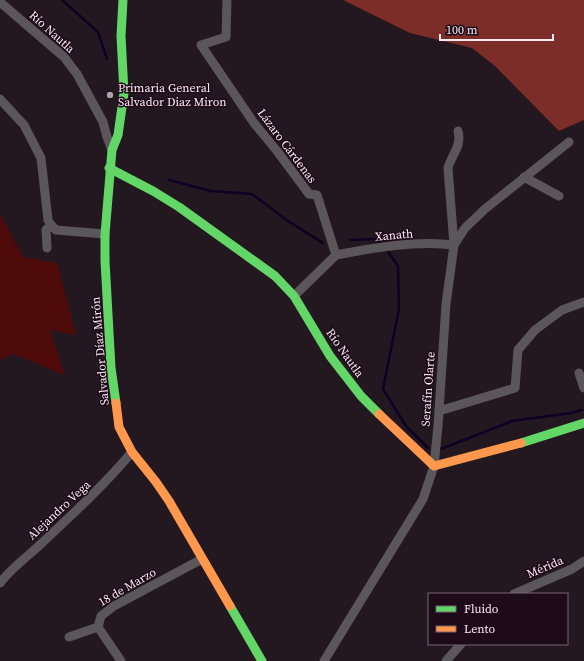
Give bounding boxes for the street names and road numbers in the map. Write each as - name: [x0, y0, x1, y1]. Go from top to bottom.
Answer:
- street label: Río Nautla: [26, 7, 79, 57]
- street label: Lázaro Cárdenas: [254, 106, 320, 186]
- street label: Xanath: [374, 225, 414, 245]
- street label: Salvador Díaz Mirón: [87, 296, 113, 406]
- street label: Río Nautla: [322, 325, 368, 381]
- street label: Serafín Olarte: [417, 351, 439, 427]
- street label: Alejandro Vega: [24, 476, 95, 543]
- street label: Mérida: [524, 552, 567, 582]
- street label: 18 de Marzo: [95, 564, 159, 610]

